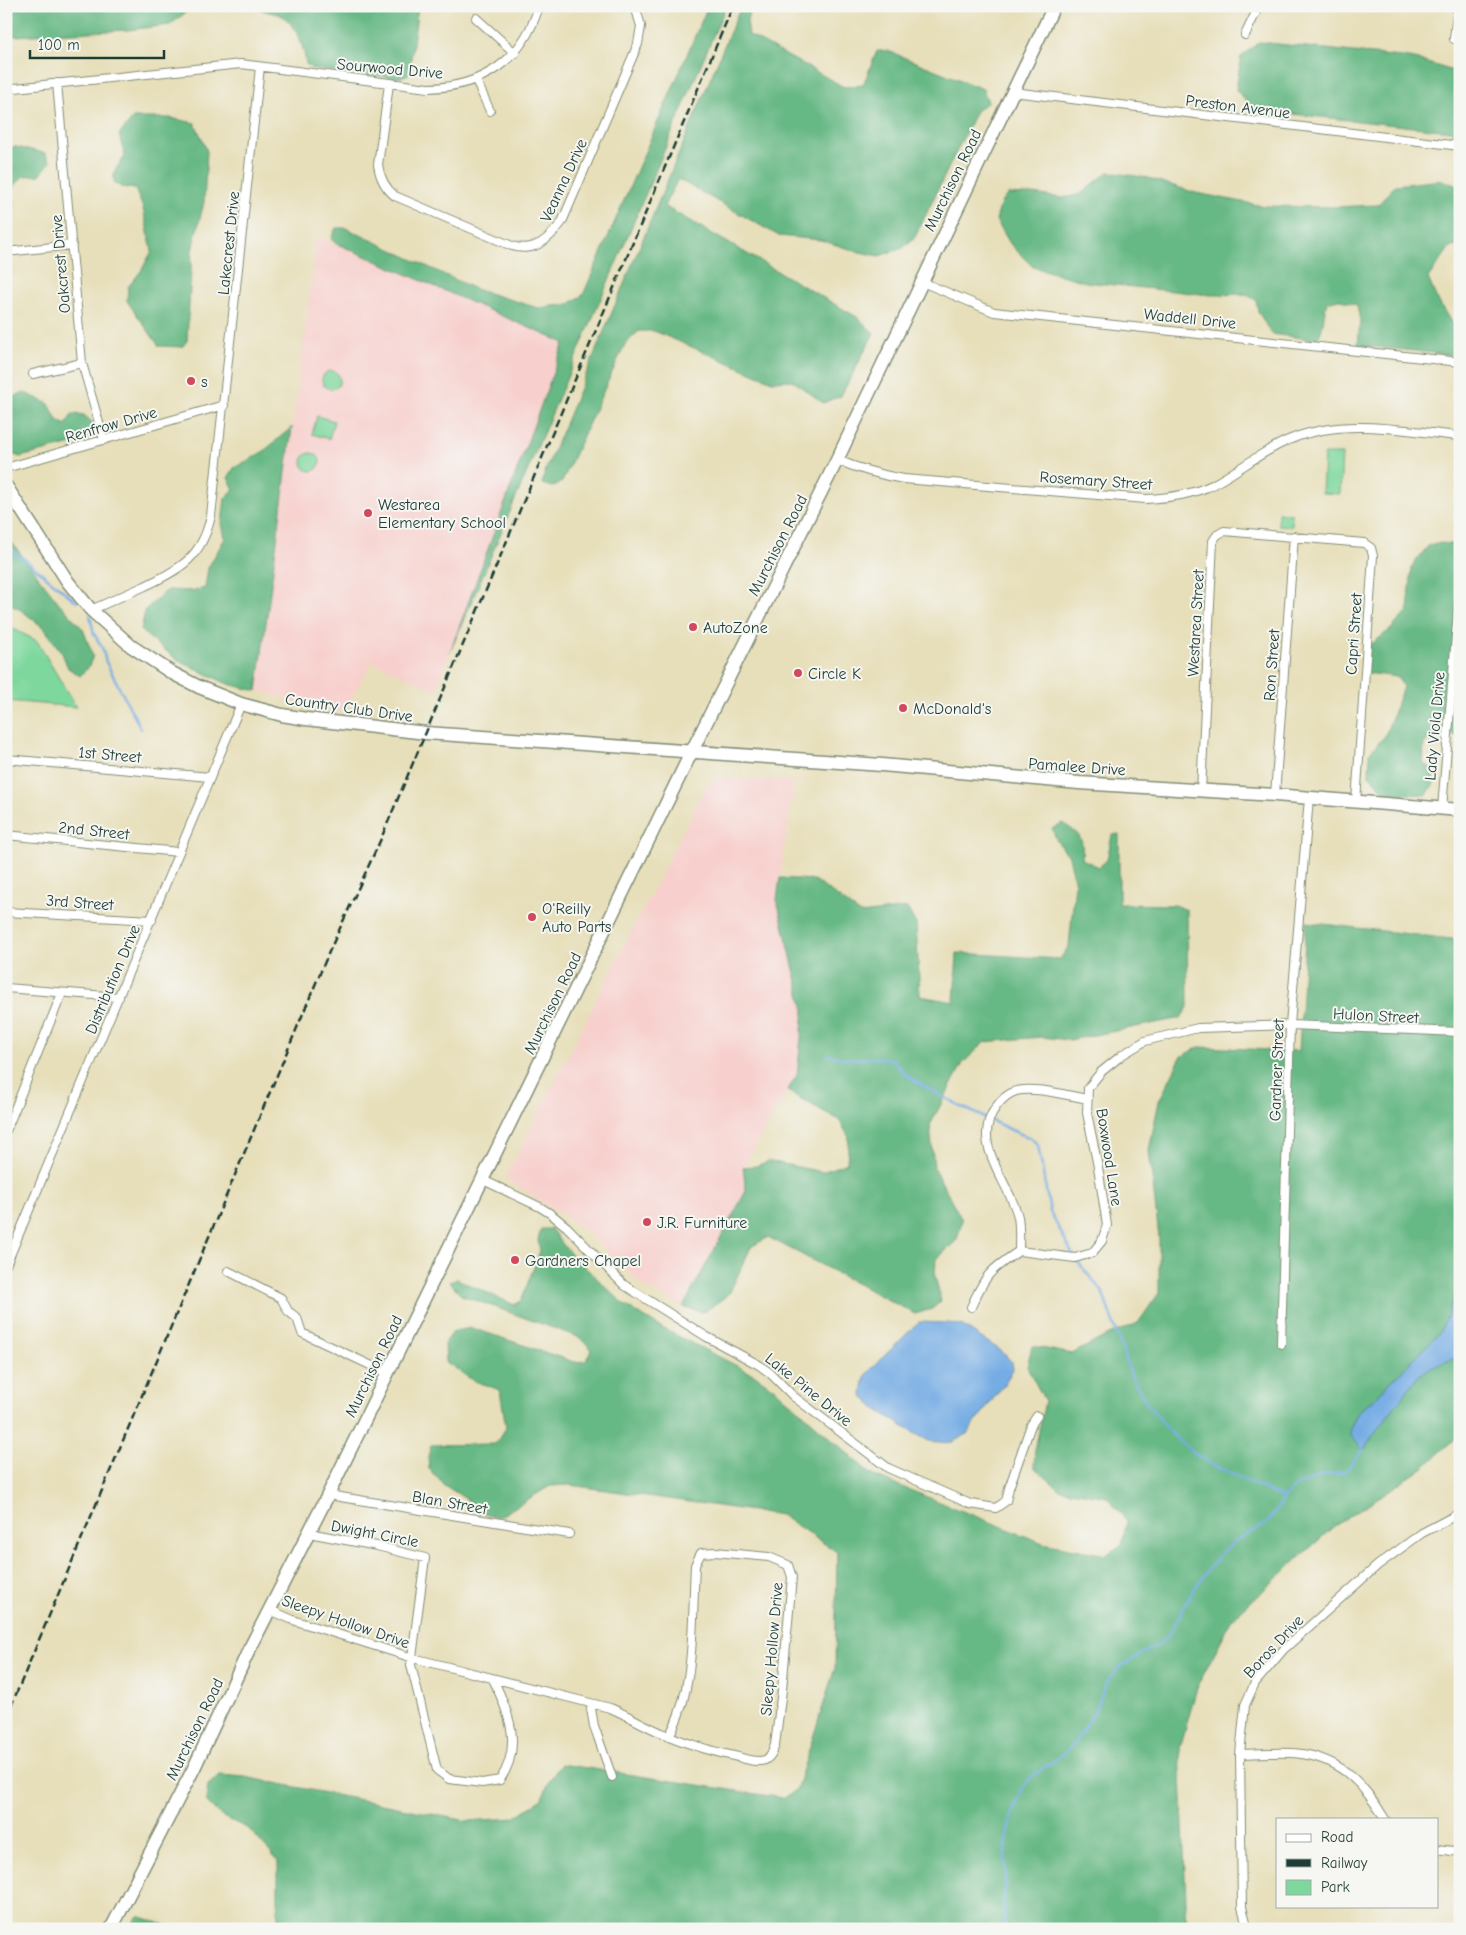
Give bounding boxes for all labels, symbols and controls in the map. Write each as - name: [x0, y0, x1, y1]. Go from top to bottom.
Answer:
- scale bar: [30, 28, 164, 60]
- text: 100 m: [38, 36, 80, 54]
- street label: Sourwood Drive: [336, 55, 444, 83]
- street label: Preston Avenue: [1185, 92, 1291, 122]
- street label: Murchison Road: [920, 127, 985, 234]
- street label: Veanna Drive: [537, 136, 591, 225]
- street label: Lakecrest Drive: [215, 190, 243, 296]
- street label: Oakcrest Drive: [48, 214, 74, 314]
- street label: Waddell Drive: [1143, 305, 1237, 333]
- place label: s: [201, 373, 208, 391]
- marker: s: [185, 375, 197, 387]
- street label: Renfrow Drive: [63, 403, 159, 447]
- street label: Rosemary Street: [1039, 468, 1153, 494]
- street label: Murchison Road: [745, 492, 811, 599]
- place label: Westarea Elementary School: [378, 496, 506, 532]
- marker: Westarea Elementary School: [362, 507, 374, 519]
- street label: Westarea Street: [1184, 568, 1208, 677]
- street label: Capri Street: [1342, 592, 1366, 676]
- place label: AutoZone: [703, 619, 768, 637]
- marker: AutoZone: [687, 621, 699, 633]
- street label: Ron Street: [1261, 628, 1284, 702]
- place label: Circle K: [808, 665, 861, 683]
- marker: Circle K: [792, 667, 804, 679]
- street label: Lady Viola Drive: [1421, 671, 1449, 781]
- street label: Country Club Drive: [284, 690, 414, 726]
- place label: McDonald's: [913, 700, 992, 718]
- marker: McDonald's: [897, 702, 909, 714]
- street label: 1st Street: [78, 743, 142, 767]
- street label: Pamalee Drive: [1028, 755, 1126, 779]
- street label: 2nd Street: [58, 818, 131, 844]
- street label: 3rd Street: [45, 892, 115, 914]
- place label: O'Reilly Auto Parts: [542, 900, 612, 936]
- marker: O'Reilly Auto Parts: [526, 911, 538, 923]
- street label: Distribution Drive: [82, 922, 144, 1037]
- street label: Murchison Road: [520, 950, 585, 1057]
- street label: Hulon Street: [1333, 1005, 1420, 1027]
- street label: Gardner Street: [1266, 1018, 1288, 1122]
- street label: Boxwood Lane: [1092, 1107, 1126, 1207]
- place label: J.R. Furniture: [657, 1214, 747, 1232]
- marker: J.R. Furniture: [641, 1216, 653, 1228]
- place label: Gardners Chapel: [525, 1252, 641, 1270]
- marker: Gardners Chapel: [509, 1254, 521, 1266]
- street label: Murchison Road: [341, 1313, 406, 1420]
- street label: Lake Pine Drive: [762, 1349, 855, 1430]
- street label: Blan Street: [411, 1488, 489, 1519]
- street label: Dwight Circle: [330, 1517, 420, 1551]
- street label: Sleepy Hollow Drive: [757, 1582, 787, 1717]
- street label: Sleepy Hollow Drive: [279, 1592, 412, 1652]
- street label: Boros Drive: [1240, 1612, 1307, 1682]
- street label: Murchison Road: [162, 1676, 227, 1783]
- legend: [1276, 1818, 1438, 1908]
- text: Road: [1321, 1828, 1353, 1846]
- text: Railway: [1321, 1854, 1368, 1872]
- text: Park: [1321, 1878, 1350, 1896]

